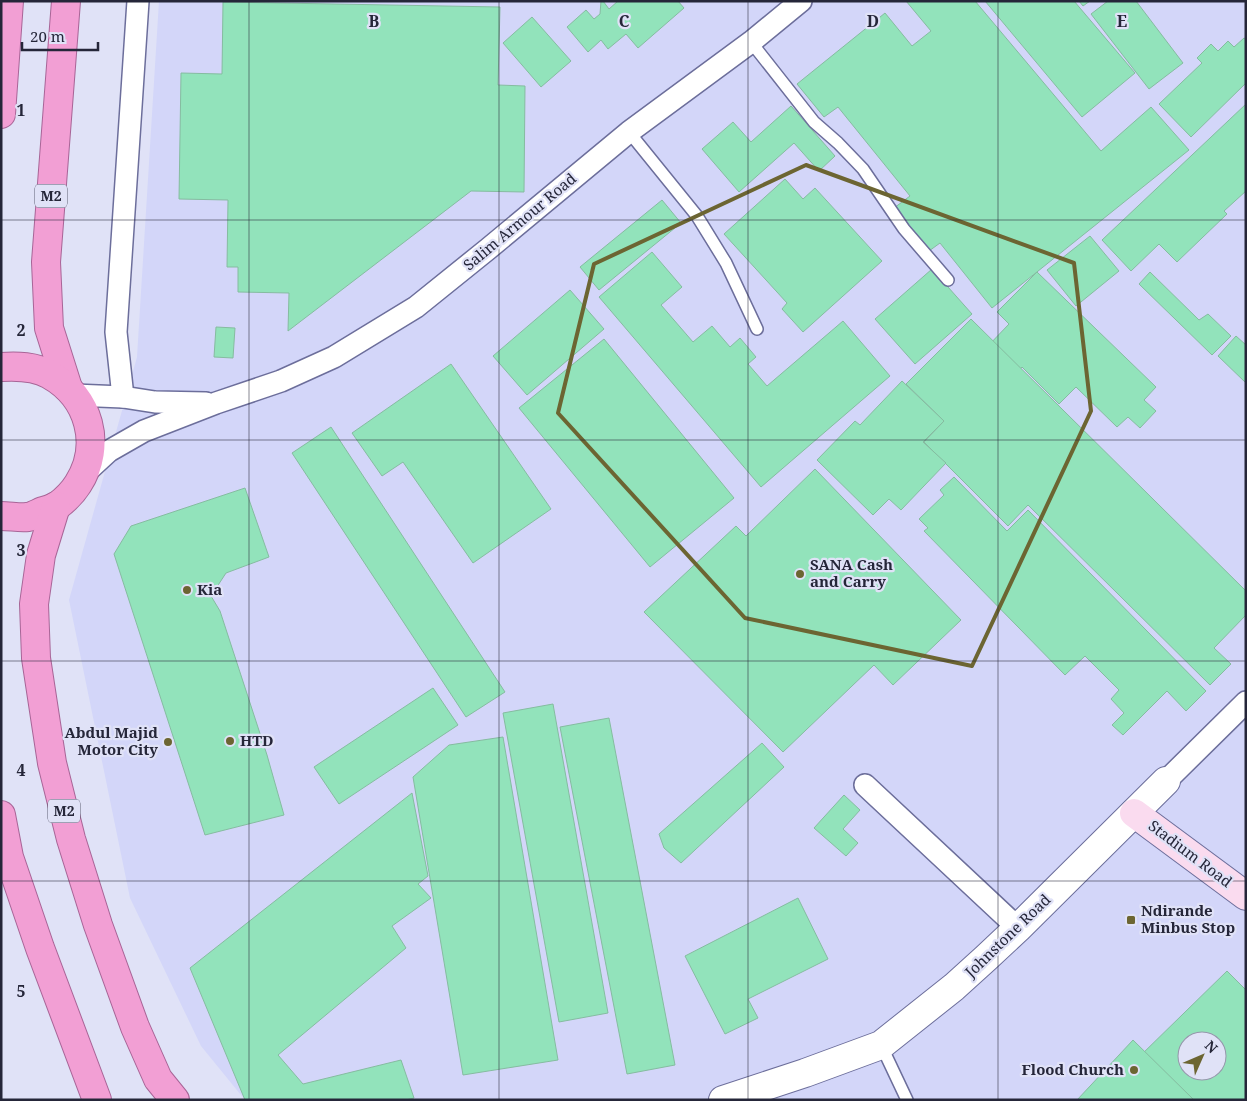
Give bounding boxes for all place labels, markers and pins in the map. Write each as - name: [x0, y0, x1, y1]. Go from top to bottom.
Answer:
- place label: SANA Cash and Carry: [810, 554, 893, 591]
- marker: SANA Cash and Carry: [794, 568, 806, 580]
- place label: Kia: [197, 579, 222, 599]
- marker: Kia: [181, 584, 193, 596]
- place label: Abdul Majid Motor City: [65, 722, 158, 759]
- place label: HTD: [240, 730, 274, 750]
- marker: HTD: [224, 735, 236, 747]
- marker: Abdul Majid Motor City: [162, 736, 174, 748]
- place label: Ndirande Minbus Stop: [1141, 900, 1235, 937]
- marker: Ndirande Minbus Stop: [1125, 914, 1137, 926]
- place label: Flood Church: [1022, 1059, 1124, 1079]
- marker: Flood Church: [1128, 1064, 1140, 1076]

